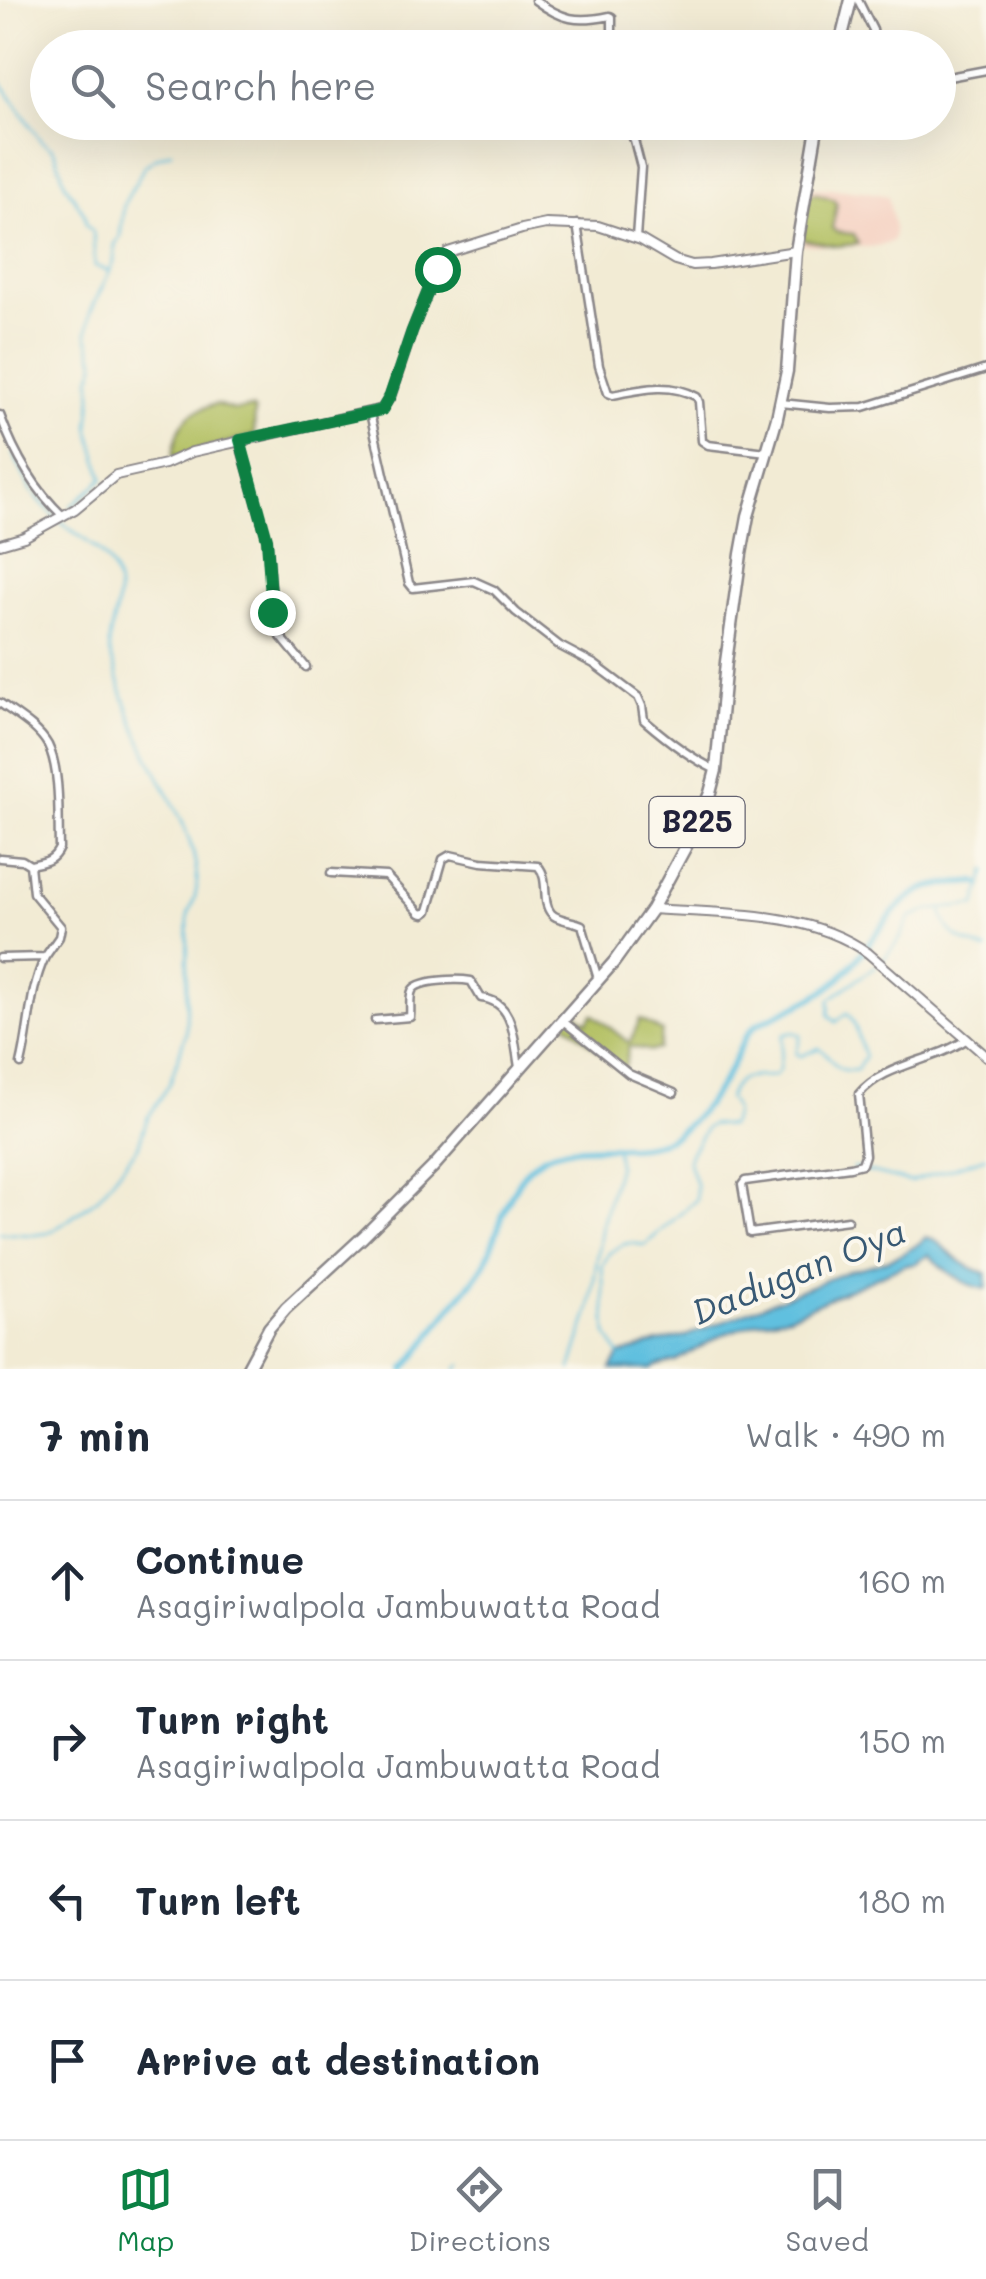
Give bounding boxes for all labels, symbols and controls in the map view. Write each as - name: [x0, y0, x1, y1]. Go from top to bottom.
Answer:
- search box: [30, 30, 956, 140]
- icon: search: [65, 58, 120, 113]
- text: Search here: [145, 60, 376, 110]
- route start: [415, 247, 461, 293]
- route end: [250, 590, 296, 636]
- road number: B225: [650, 797, 744, 847]
- water label: Dadugan Oya: [684, 1206, 912, 1334]
- text: 7 min: [40, 1407, 150, 1462]
- text: Walk · 490 m: [745, 1413, 946, 1455]
- text: Continue: [135, 1534, 304, 1584]
- icon: ahead: [40, 1553, 95, 1608]
- text: 160 m: [857, 1559, 946, 1601]
- text: Asagiriwalpola Jambuwatta Road: [135, 1584, 660, 1626]
- text: Turn right: [135, 1694, 329, 1744]
- icon: right: [40, 1713, 95, 1768]
- text: 150 m: [858, 1719, 946, 1761]
- text: Asagiriwalpola Jambuwatta Road: [135, 1744, 660, 1786]
- icon: left: [40, 1873, 95, 1928]
- text: Turn left: [135, 1875, 301, 1925]
- text: 180 m: [857, 1879, 946, 1921]
- icon: arrive: [40, 2033, 95, 2088]
- text: Arrive at destination: [135, 2035, 540, 2085]
- tab: Map: [117, 2162, 174, 2258]
- tab: Directions: [409, 2162, 551, 2258]
- tab: Saved: [786, 2162, 869, 2258]

